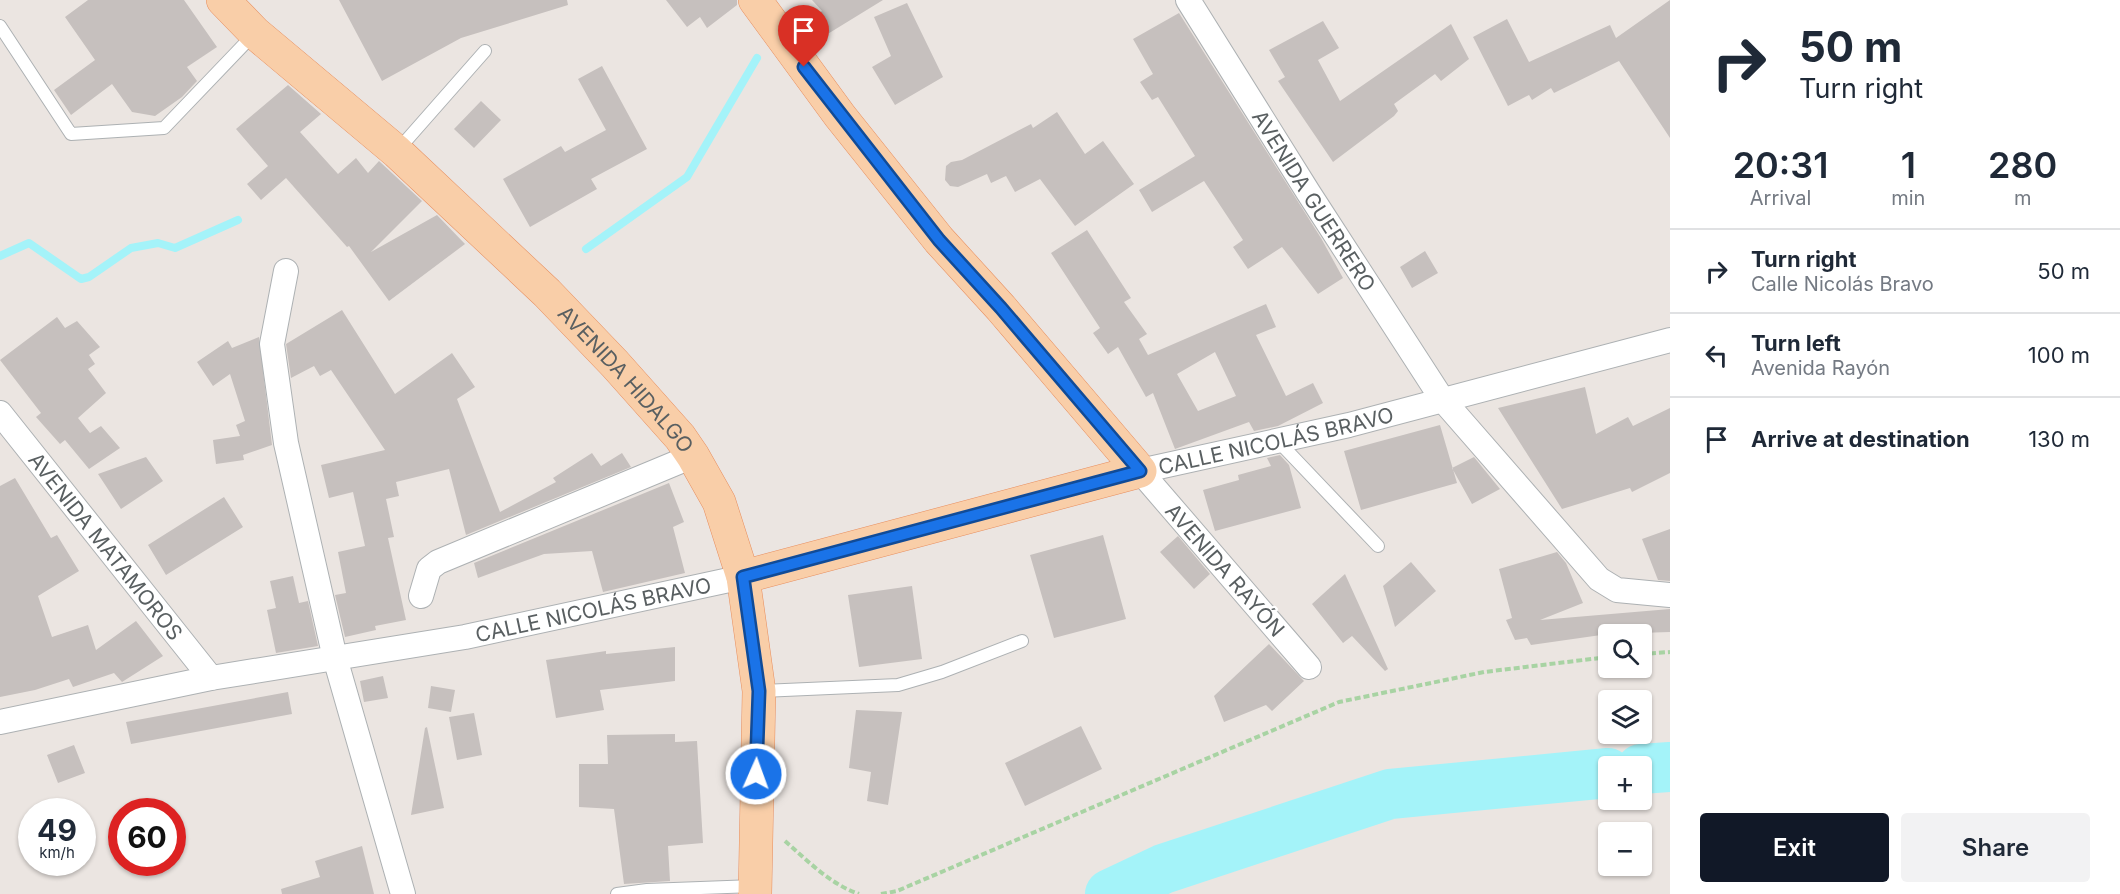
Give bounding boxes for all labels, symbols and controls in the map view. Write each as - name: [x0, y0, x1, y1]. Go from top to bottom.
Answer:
- pin: [778, 5, 829, 67]
- icon: arrive: [787, 14, 820, 47]
- text: 50 m: [1799, 21, 1902, 72]
- icon: right: [1700, 24, 1778, 102]
- text: Turn right: [1799, 72, 1923, 105]
- street label: AVENIDA GUERRERO: [1247, 105, 1381, 296]
- text: 20:31: [1733, 143, 1828, 187]
- text: 1: [1901, 143, 1916, 187]
- text: 280: [1988, 143, 2057, 187]
- text: Arrival: [1750, 186, 1811, 210]
- text: min: [1891, 186, 1925, 210]
- text: m: [2014, 186, 2031, 210]
- text: Turn right: [1751, 246, 1857, 272]
- icon: right: [1700, 255, 1733, 288]
- text: 50 m: [2037, 258, 2090, 284]
- text: Calle Nicolás Bravo: [1751, 272, 1934, 296]
- street label: AVENIDA HIDALGO: [553, 300, 699, 457]
- text: Turn left: [1751, 330, 1841, 356]
- icon: left: [1700, 339, 1733, 372]
- text: 100 m: [2028, 342, 2090, 368]
- text: Avenida Rayón: [1751, 356, 1890, 380]
- street label: CALLE NICOLÁS BRAVO: [1156, 401, 1396, 479]
- icon: arrive: [1700, 423, 1733, 456]
- text: Arrive at destination: [1751, 426, 1970, 452]
- text: 130 m: [2028, 426, 2090, 452]
- street label: AVENIDA MATAMOROS: [24, 447, 188, 645]
- street label: AVENIDA RAYÓN: [1160, 498, 1290, 642]
- street label: CALLE NICOLÁS BRAVO: [473, 572, 713, 647]
- map controls: [1598, 624, 1652, 876]
- button: search: [1598, 624, 1652, 678]
- button: layers: [1598, 690, 1652, 744]
- position arrow: [724, 742, 788, 806]
- button: +: [1598, 756, 1652, 810]
- speed limit sign: 60: [108, 798, 186, 876]
- text: 49: [37, 812, 77, 848]
- button: Exit: [1700, 813, 1889, 882]
- button: Share: [1901, 813, 2090, 882]
- button: −: [1598, 822, 1652, 876]
- text: km/h: [39, 843, 75, 862]

